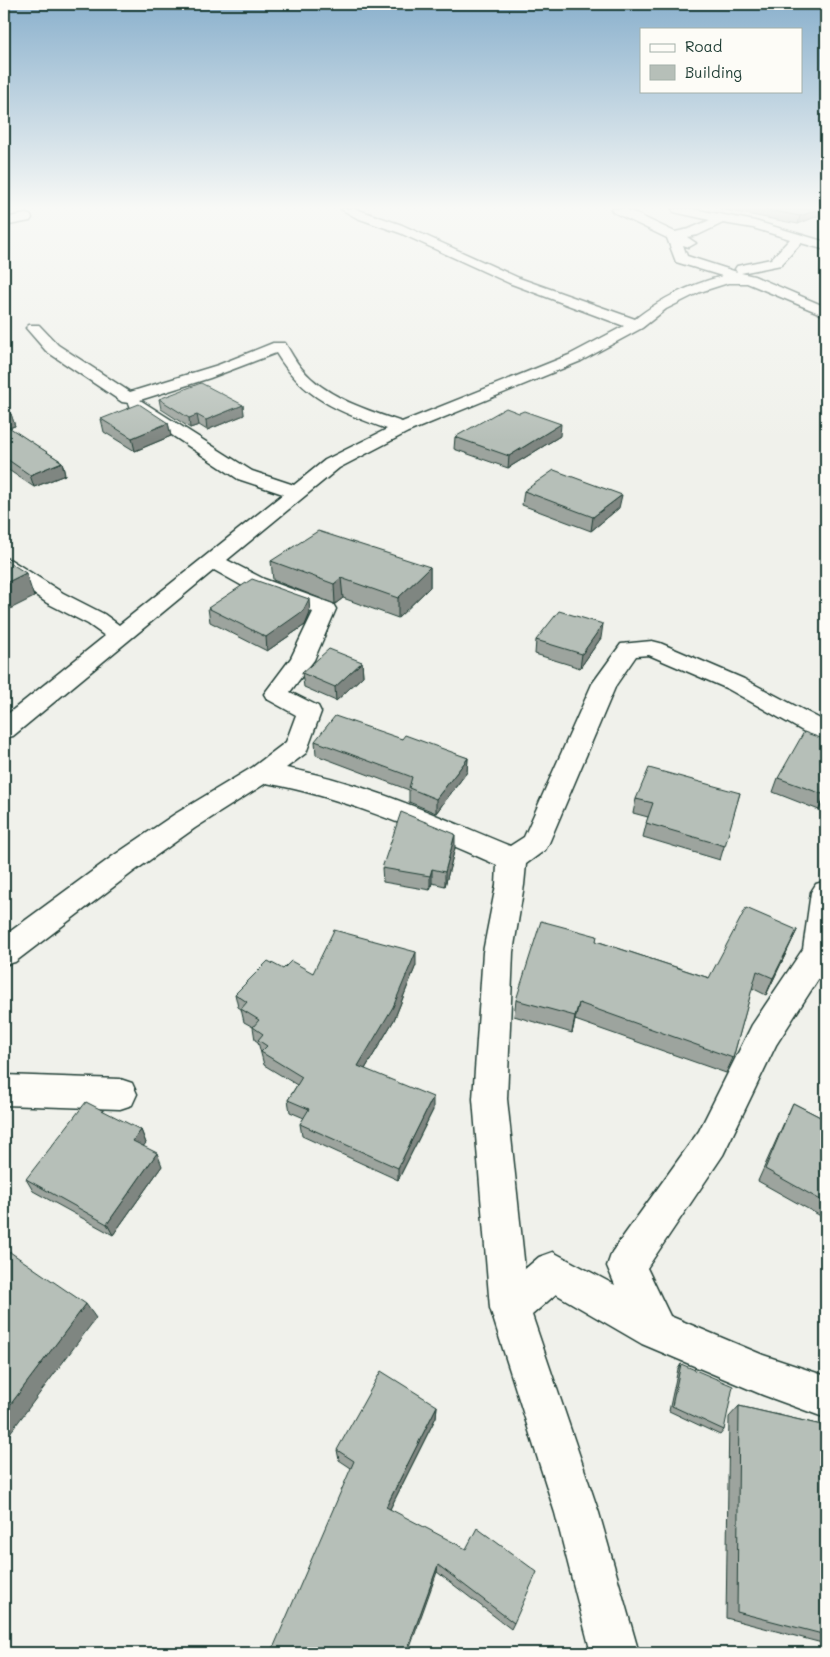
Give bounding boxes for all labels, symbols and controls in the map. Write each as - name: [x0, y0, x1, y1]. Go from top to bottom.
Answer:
- legend: [640, 28, 802, 92]
- text: Road: [685, 36, 722, 56]
- text: Building: [685, 62, 742, 82]

